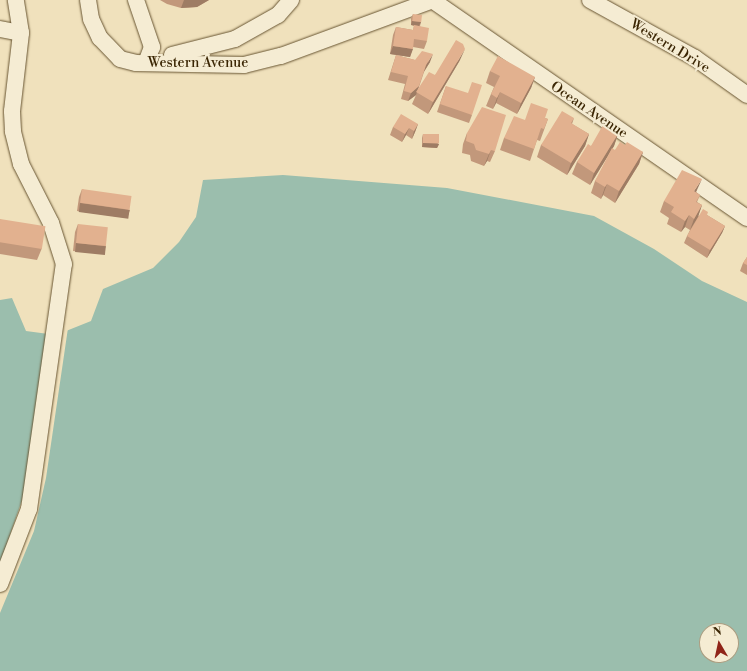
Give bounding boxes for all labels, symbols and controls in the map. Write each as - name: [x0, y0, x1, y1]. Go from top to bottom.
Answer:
- street label: Western Drive: [627, 16, 713, 76]
- street label: Western Avenue: [148, 55, 248, 71]
- street label: Ocean Avenue: [547, 78, 631, 142]
- north arrow: [699, 623, 739, 663]
- text: N: [712, 625, 723, 640]

